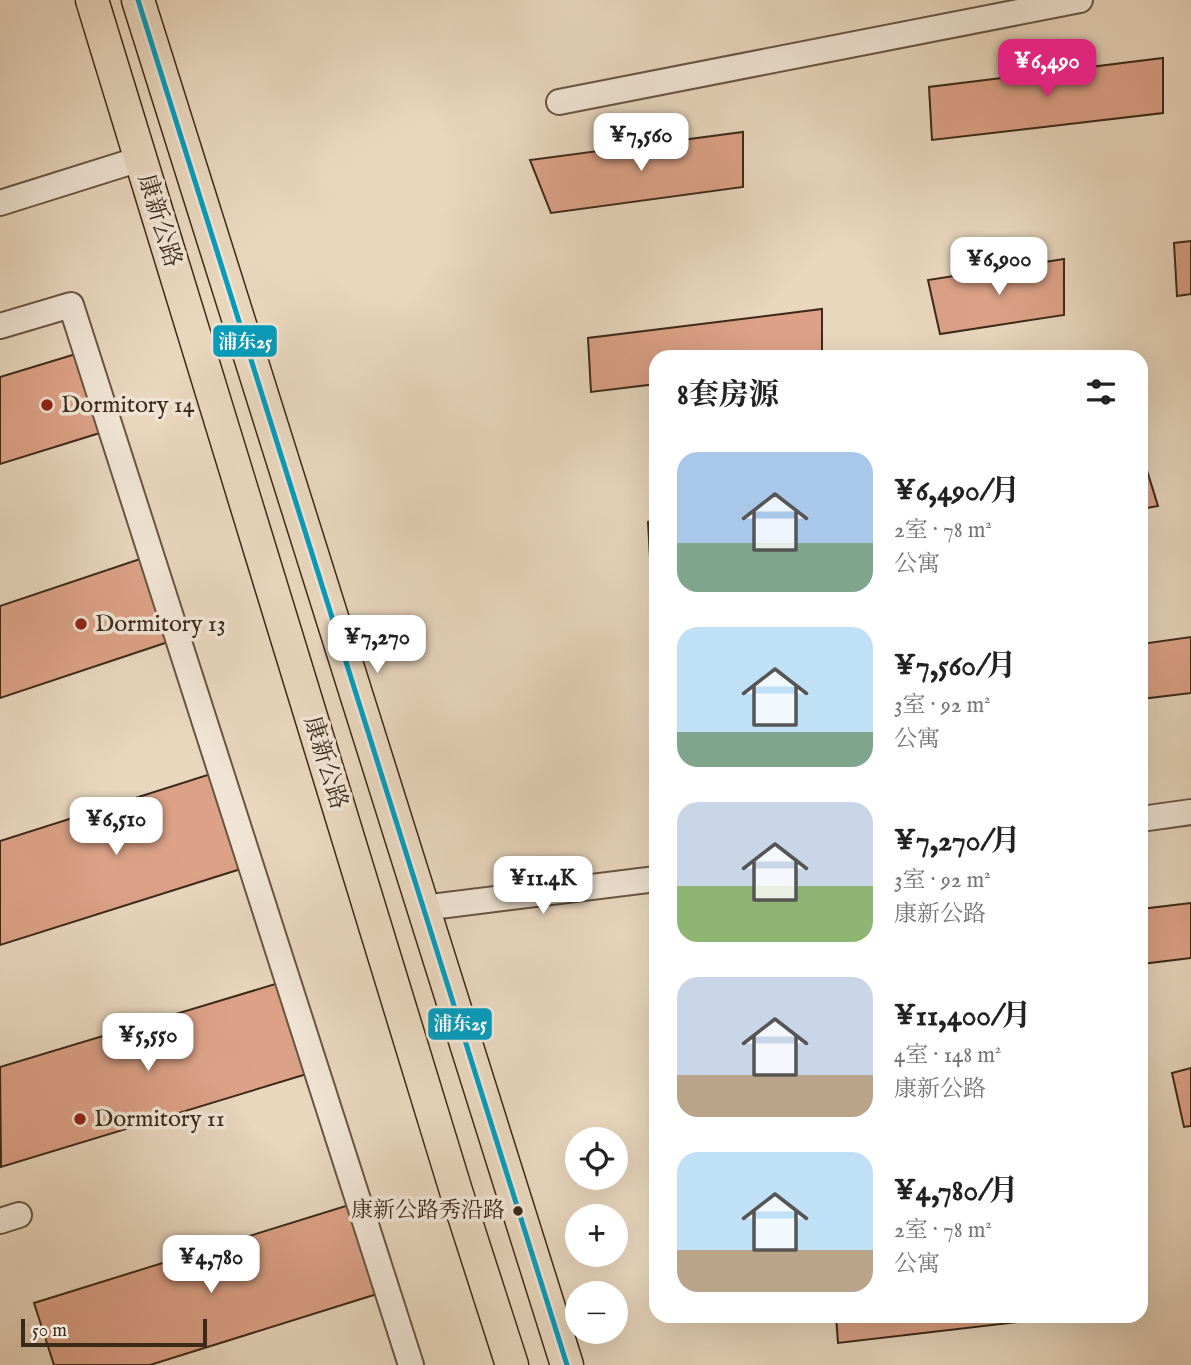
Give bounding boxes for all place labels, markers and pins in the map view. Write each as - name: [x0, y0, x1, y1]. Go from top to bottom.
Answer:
- pin: ¥6,490: [990, 40, 1104, 99]
- pin: ¥7,560: [584, 114, 698, 173]
- pin: ¥6,900: [942, 238, 1056, 297]
- place label: Dormitory 14: [61, 390, 195, 421]
- marker: Dormitory 14: [39, 397, 55, 413]
- place label: Dormitory 13: [95, 609, 226, 640]
- marker: Dormitory 13: [73, 616, 89, 632]
- pin: ¥7,270: [320, 616, 434, 675]
- pin: ¥6,510: [59, 798, 173, 857]
- pin: ¥11.4K: [486, 856, 600, 916]
- pin: ¥5,550: [91, 1014, 205, 1073]
- place label: Dormitory 11: [94, 1104, 225, 1135]
- marker: Dormitory 11: [72, 1111, 88, 1127]
- place label: 康新公路秀沿路: [351, 1197, 505, 1225]
- marker: 康新公路秀沿路: [511, 1204, 525, 1218]
- pin: ¥4,780: [154, 1236, 268, 1295]

